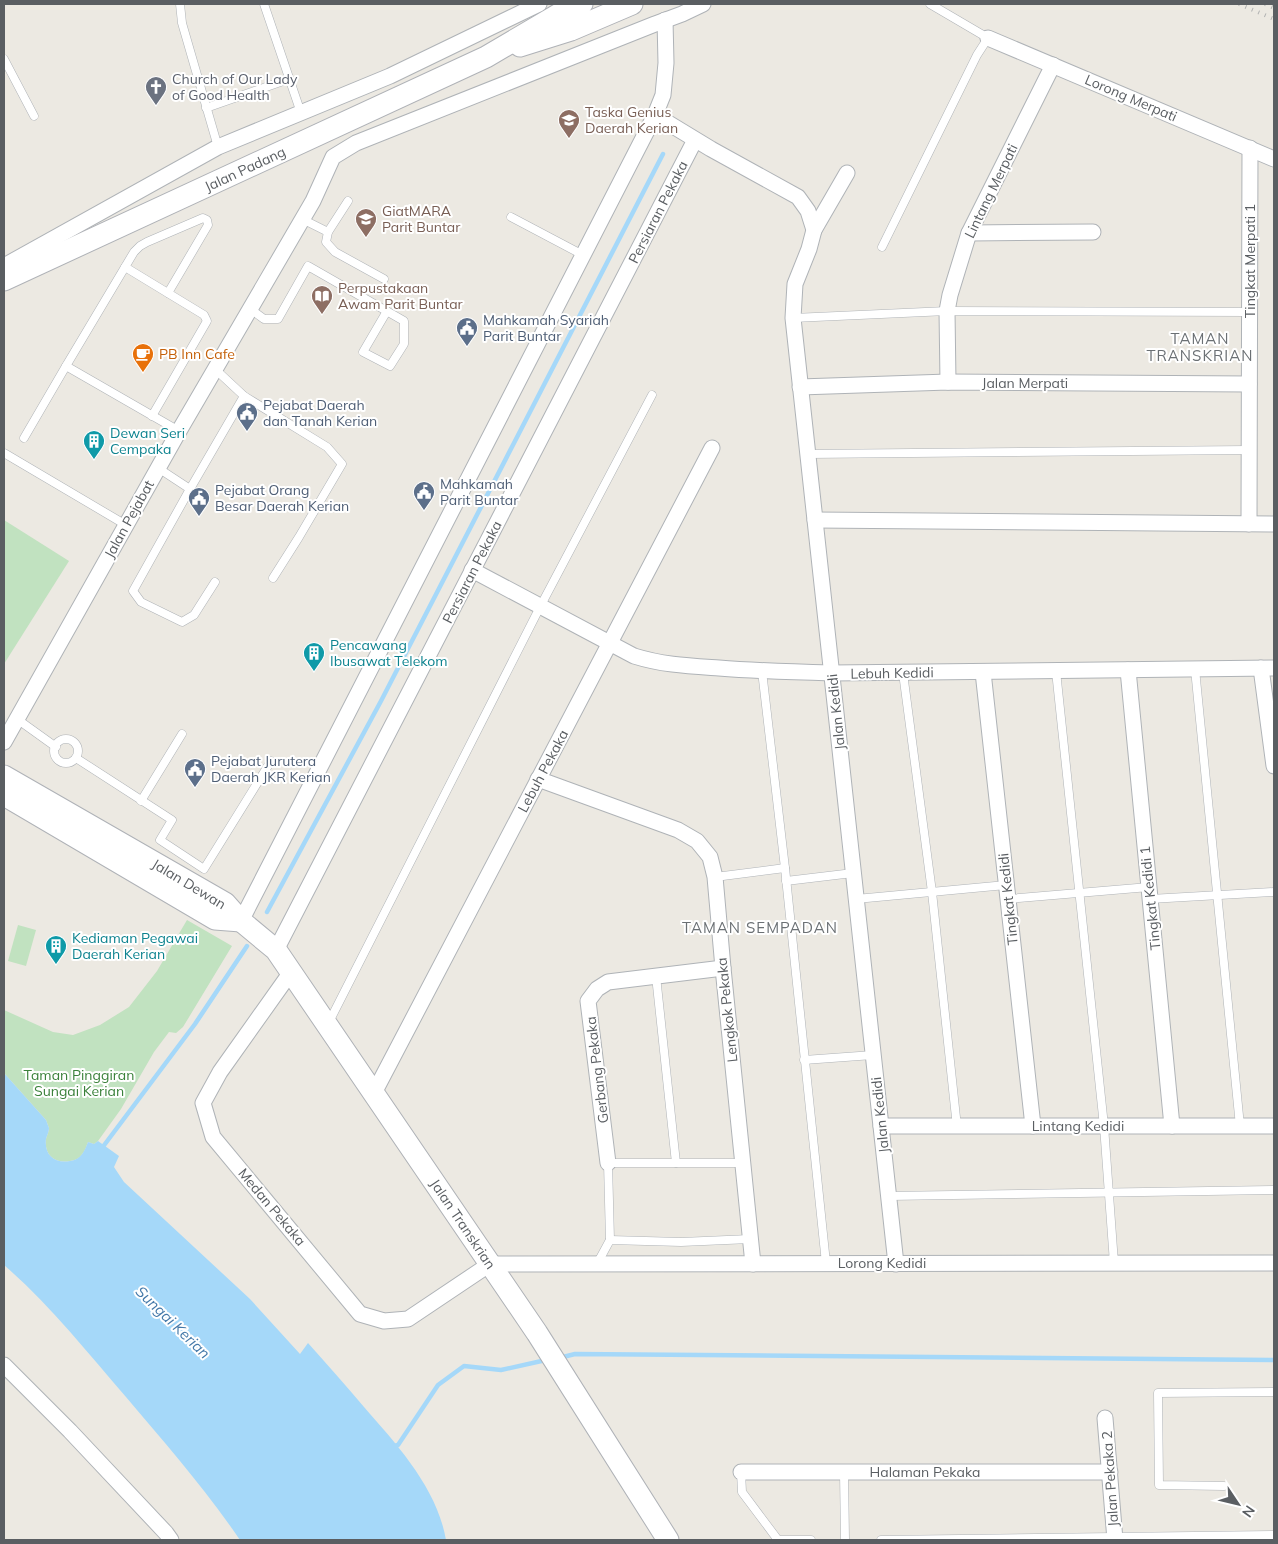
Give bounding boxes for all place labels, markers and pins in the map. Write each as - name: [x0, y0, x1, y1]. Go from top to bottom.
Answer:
- place label: Church of Our Lady of Good Health: [172, 70, 298, 104]
- church icon: Church of Our Lady of Good Health: [144, 75, 168, 106]
- place label: Taska Genius Daerah Kerian: [585, 103, 678, 137]
- school or university icon: Taska Genius Daerah Kerian: [557, 108, 581, 139]
- place label: GiatMARA Parit Buntar: [382, 202, 461, 236]
- school or university icon: GiatMARA Parit Buntar: [354, 207, 378, 238]
- place label: Perpustakaan Awam Parit Buntar: [338, 279, 464, 313]
- library icon: Perpustakaan Awam Parit Buntar: [310, 284, 334, 315]
- place label: Mahkamah Syariah Parit Buntar: [483, 311, 609, 345]
- public building icon: Mahkamah Syariah Parit Buntar: [455, 316, 479, 347]
- cafe icon: PB Inn Cafe: [131, 342, 155, 373]
- place label: PB Inn Cafe: [159, 345, 235, 363]
- place label: Pejabat Daerah dan Tanah Kerian: [263, 396, 377, 430]
- public building icon: Pejabat Daerah dan Tanah Kerian: [235, 401, 259, 432]
- place label: Dewan Seri Cempaka: [110, 424, 185, 458]
- building icon: Dewan Seri Cempaka: [82, 429, 106, 460]
- place label: Mahkamah Parit Buntar: [440, 475, 519, 509]
- public building icon: Mahkamah Parit Buntar: [412, 480, 436, 511]
- place label: Pejabat Orang Besar Daerah Kerian: [215, 481, 349, 515]
- public building icon: Pejabat Orang Besar Daerah Kerian: [187, 486, 211, 517]
- place label: Pencawang Ibusawat Telekom: [330, 636, 448, 670]
- building icon: Pencawang Ibusawat Telekom: [302, 641, 326, 672]
- place label: Pejabat Jurutera Daerah JKR Kerian: [211, 752, 331, 786]
- public building icon: Pejabat Jurutera Daerah JKR Kerian: [183, 757, 207, 788]
- place label: Kediaman Pegawai Daerah Kerian: [72, 929, 198, 963]
- building icon: Kediaman Pegawai Daerah Kerian: [44, 934, 68, 965]

